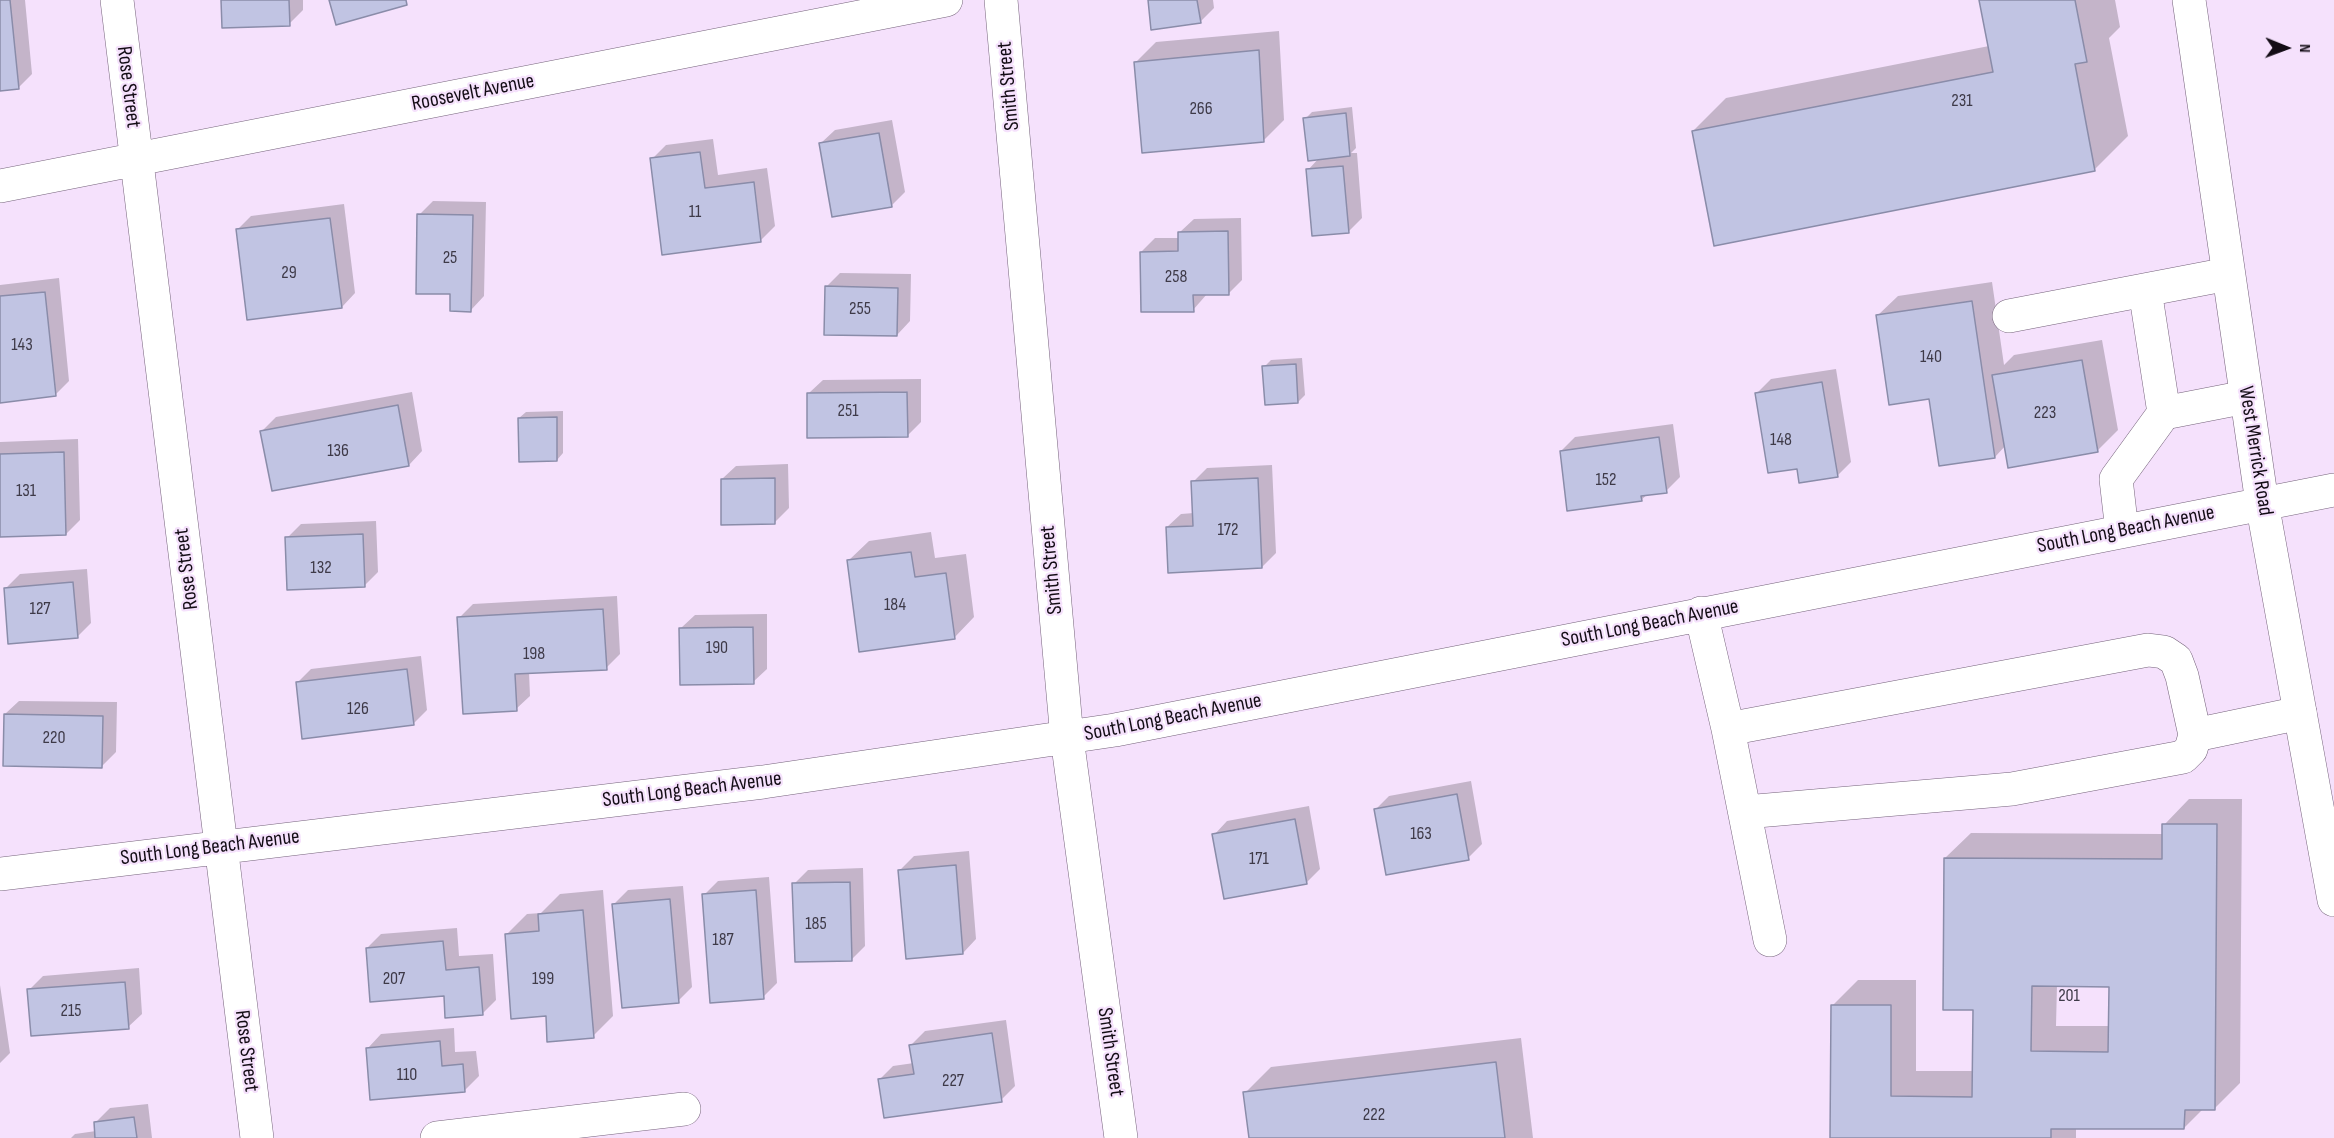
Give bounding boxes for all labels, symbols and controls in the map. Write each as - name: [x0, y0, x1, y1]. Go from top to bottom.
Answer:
- north arrow: [2256, 18, 2316, 78]
- street label: Smith Street: [993, 40, 1025, 132]
- text: N: [2295, 44, 2314, 53]
- street label: Rose Street: [111, 45, 145, 129]
- street label: Roosevelt Avenue: [410, 69, 536, 117]
- house number: 231: [1951, 90, 1973, 112]
- house number: 266: [1189, 98, 1213, 120]
- house number: 11: [689, 201, 701, 223]
- house number: 25: [443, 247, 457, 269]
- house number: 29: [281, 262, 297, 284]
- house number: 258: [1165, 266, 1187, 288]
- house number: 255: [849, 298, 871, 320]
- house number: 143: [11, 334, 33, 356]
- house number: 140: [1920, 346, 1942, 368]
- street label: West Merrick Road: [2232, 385, 2278, 517]
- house number: 251: [838, 400, 858, 422]
- house number: 223: [2034, 402, 2056, 424]
- house number: 148: [1770, 429, 1792, 451]
- house number: 136: [327, 440, 349, 462]
- house number: 152: [1596, 469, 1616, 491]
- house number: 131: [16, 480, 36, 502]
- street label: South Long Beach Avenue: [2035, 500, 2217, 560]
- house number: 172: [1218, 519, 1238, 541]
- street label: Smith Street: [1036, 524, 1068, 616]
- street label: Rose Street: [170, 527, 204, 611]
- house number: 132: [310, 557, 332, 579]
- house number: 184: [884, 594, 906, 616]
- street label: South Long Beach Avenue: [1559, 594, 1741, 654]
- house number: 127: [29, 598, 51, 620]
- house number: 190: [706, 637, 728, 659]
- house number: 198: [523, 643, 545, 665]
- street label: South Long Beach Avenue: [1082, 688, 1264, 748]
- house number: 126: [347, 698, 369, 720]
- house number: 220: [43, 727, 65, 749]
- street label: South Long Beach Avenue: [601, 767, 783, 813]
- house number: 163: [1410, 823, 1432, 845]
- street label: South Long Beach Avenue: [119, 825, 301, 871]
- house number: 171: [1249, 848, 1269, 870]
- house number: 185: [805, 913, 827, 935]
- house number: 187: [712, 929, 734, 951]
- house number: 207: [383, 968, 405, 990]
- house number: 199: [532, 968, 554, 990]
- house number: 201: [2058, 985, 2080, 1007]
- house number: 215: [61, 1000, 81, 1022]
- street label: Smith Street: [1091, 1006, 1129, 1098]
- street label: Rose Street: [229, 1009, 263, 1093]
- house number: 110: [397, 1064, 417, 1086]
- house number: 227: [942, 1070, 964, 1092]
- house number: 222: [1363, 1104, 1385, 1126]

